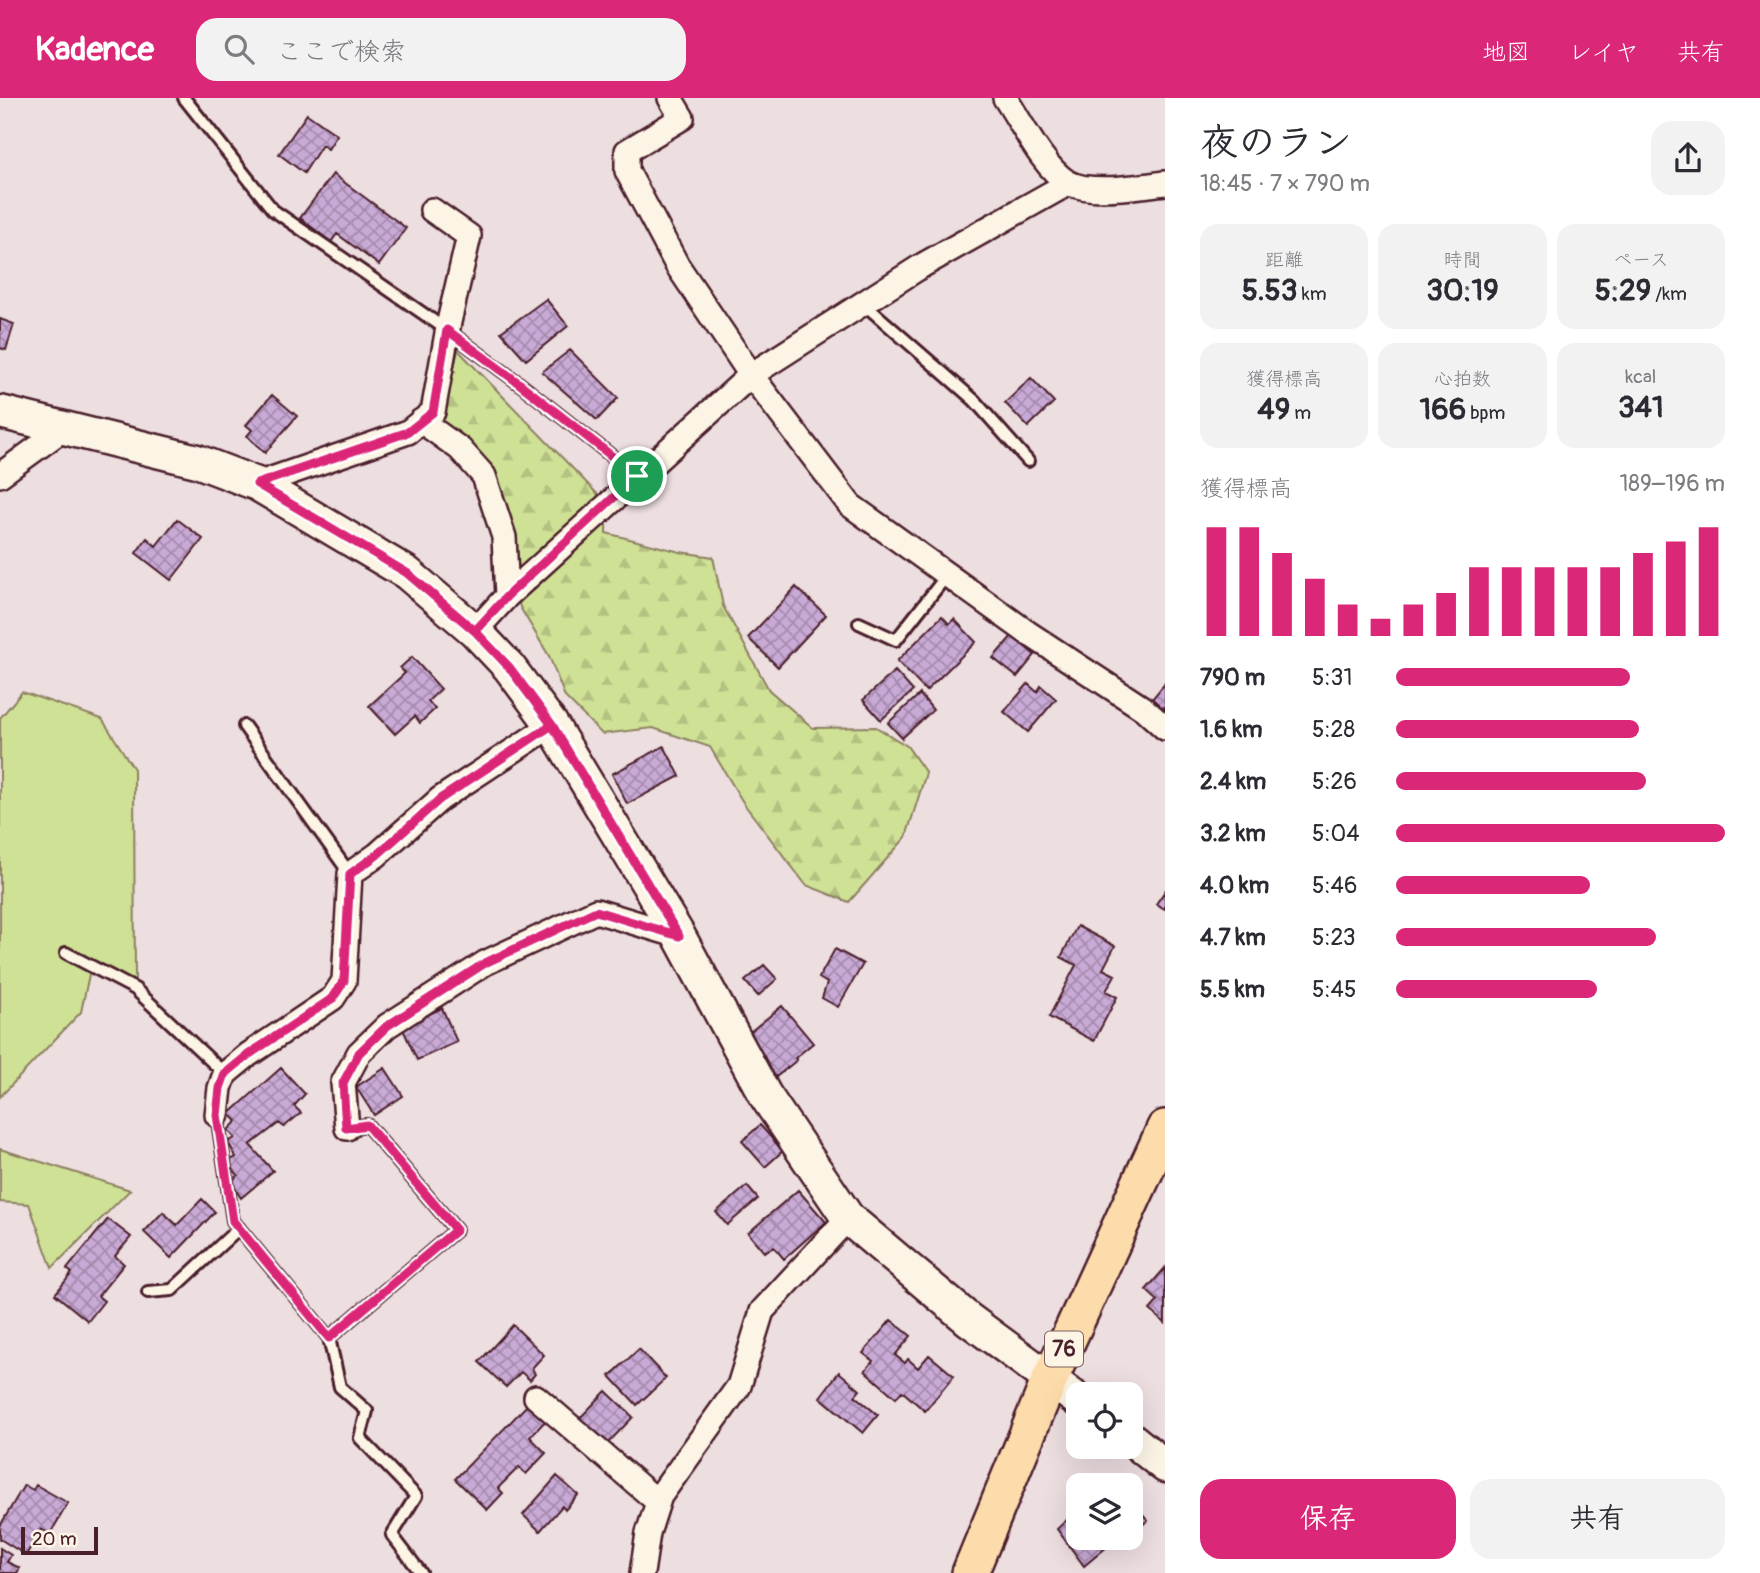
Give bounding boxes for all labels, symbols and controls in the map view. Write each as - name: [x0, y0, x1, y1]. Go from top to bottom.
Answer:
- search box: [196, 18, 686, 81]
- text: Kadence: [35, 29, 154, 70]
- icon: search: [220, 30, 258, 68]
- text: ここで検索: [276, 36, 406, 68]
- text: 地図: [1482, 38, 1530, 67]
- text: レイヤ: [1568, 38, 1639, 67]
- text: 共有: [1677, 38, 1725, 67]
- text: 夜のラン: [1200, 119, 1352, 167]
- button: share: [1651, 121, 1725, 195]
- text: 18:45 · 7 × 790 m: [1200, 169, 1370, 198]
- text: 距離: [1265, 248, 1303, 272]
- text: 時間: [1443, 248, 1482, 272]
- text: ペース: [1613, 248, 1669, 272]
- text: 5.53: [1242, 272, 1298, 309]
- text: 30:19: [1426, 272, 1499, 309]
- text: 5:29: [1595, 272, 1651, 309]
- text: km: [1298, 282, 1327, 306]
- text: /km: [1651, 282, 1687, 306]
- text: kcal: [1625, 365, 1656, 389]
- text: 獲得標高: [1246, 367, 1322, 391]
- text: 心拍数: [1434, 367, 1491, 391]
- text: 341: [1618, 389, 1664, 426]
- text: 49: [1257, 391, 1290, 428]
- text: 166: [1420, 391, 1466, 428]
- text: m: [1290, 401, 1311, 425]
- text: bpm: [1466, 401, 1505, 425]
- pin: [607, 446, 667, 506]
- icon: arrive: [618, 457, 656, 495]
- text: 189–196 m: [1619, 469, 1725, 498]
- text: 獲得標高: [1200, 474, 1292, 503]
- text: 790 m: [1200, 663, 1265, 692]
- text: 5:31: [1312, 663, 1352, 692]
- text: 1.6 km: [1200, 715, 1262, 744]
- text: 5:28: [1312, 715, 1355, 744]
- text: 2.4 km: [1200, 767, 1266, 796]
- text: 5:26: [1312, 767, 1357, 796]
- text: 3.2 km: [1200, 819, 1266, 848]
- text: 5:04: [1312, 819, 1360, 848]
- text: 4.0 km: [1200, 871, 1269, 900]
- text: 5:46: [1312, 871, 1357, 900]
- text: 4.7 km: [1200, 923, 1266, 952]
- text: 5:23: [1312, 923, 1356, 952]
- text: 5.5 km: [1200, 975, 1265, 1004]
- text: 5:45: [1312, 975, 1356, 1004]
- road number: 76: [1045, 1332, 1083, 1366]
- map controls: [1066, 1382, 1143, 1550]
- button: locate: [1066, 1382, 1143, 1459]
- button: layers: [1066, 1473, 1143, 1550]
- button: 保存: [1200, 1479, 1456, 1559]
- button: 共有: [1470, 1479, 1725, 1559]
- scale bar: [21, 1524, 98, 1556]
- text: 20 m: [32, 1527, 77, 1551]

